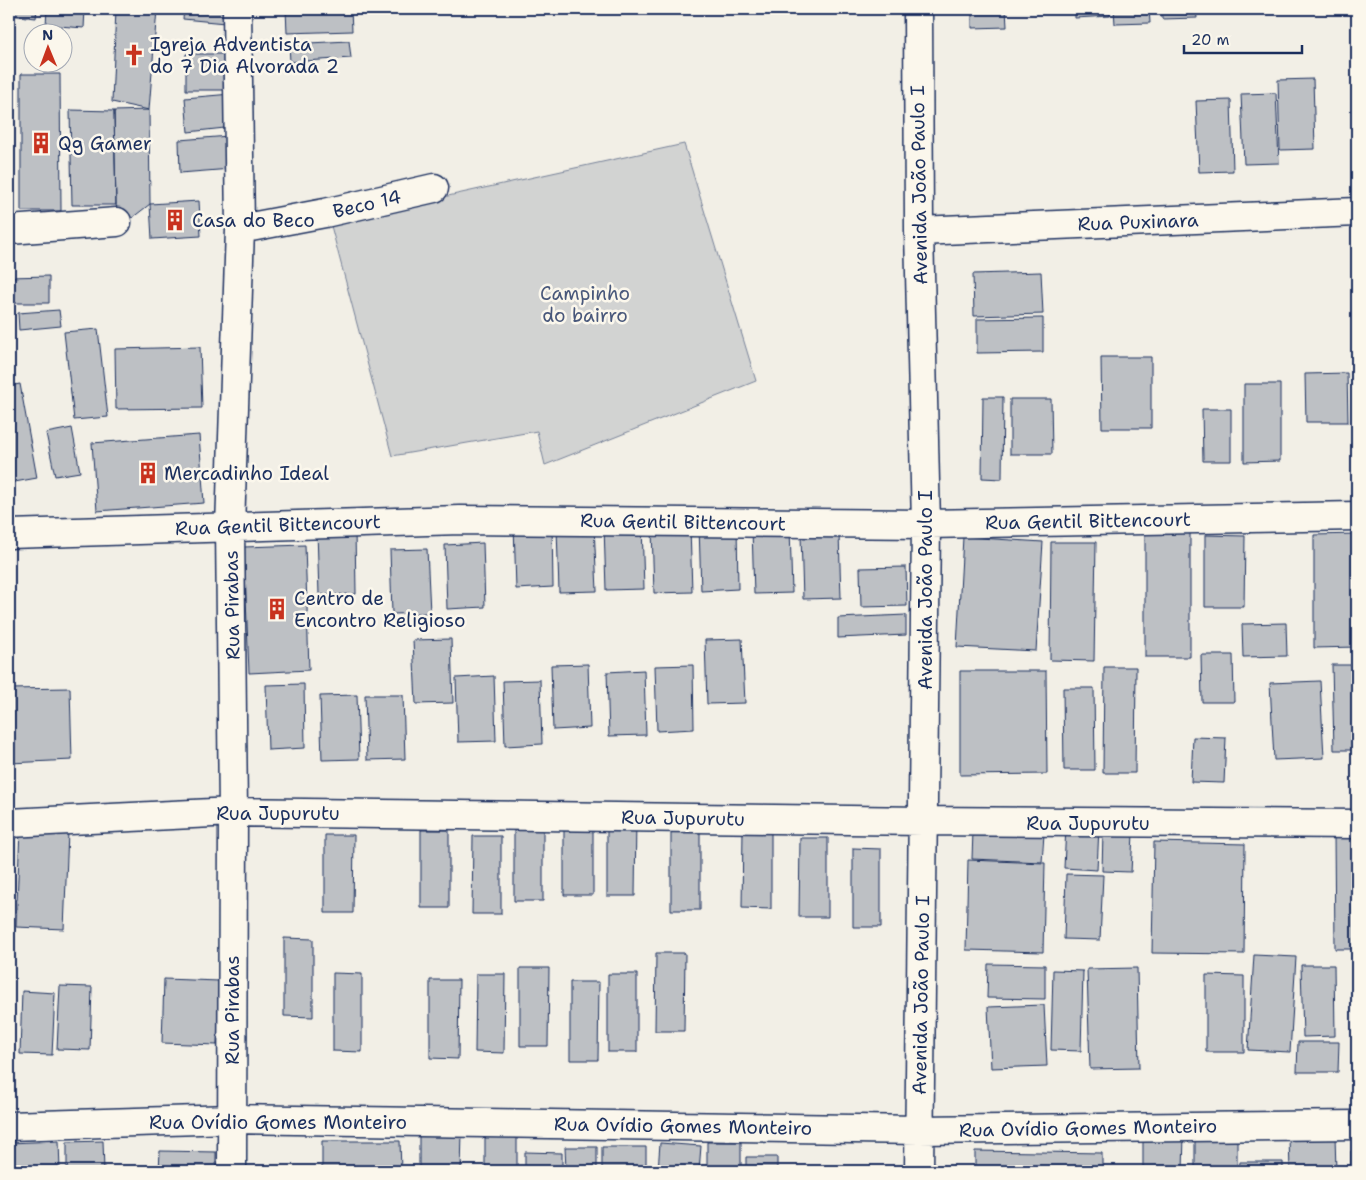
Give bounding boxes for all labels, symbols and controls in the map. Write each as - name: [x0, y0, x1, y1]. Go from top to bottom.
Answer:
- north arrow: [22, 22, 72, 72]
- scale bar: [1184, 22, 1301, 54]
- text: N: [42, 26, 53, 44]
- text: 20 m: [1191, 30, 1230, 50]
- place label: Igreja Adventista do 7 Dia Alvorada 2: [150, 32, 339, 79]
- church icon: Igreja Adventista do 7 Dia Alvorada 2: [121, 42, 147, 68]
- street label: Avenida João Paulo I: [905, 85, 933, 285]
- building icon: Qg Gamer: [28, 130, 54, 156]
- place label: Qg Gamer: [58, 131, 152, 156]
- street label: Beco 14: [330, 184, 404, 224]
- building icon: Casa do Beco: [162, 207, 188, 233]
- street label: Rua Puxinara: [1077, 207, 1199, 237]
- place label: Casa do Beco: [192, 208, 315, 233]
- park label: Campinho do bairro: [540, 281, 630, 328]
- building icon: Mercadinho Ideal: [135, 460, 161, 486]
- place label: Mercadinho Ideal: [164, 461, 329, 486]
- street label: Avenida João Paulo I: [913, 490, 938, 690]
- street label: Rua Gentil Bittencourt: [985, 507, 1191, 535]
- street label: Rua Gentil Bittencourt: [580, 508, 786, 536]
- street label: Rua Gentil Bittencourt: [175, 509, 381, 541]
- street label: Rua Pirabas: [219, 550, 245, 660]
- place label: Centro de Encontro Religioso: [294, 586, 465, 633]
- building icon: Centro de Encontro Religioso: [264, 596, 290, 622]
- street label: Rua Jupurutu: [216, 801, 340, 826]
- street label: Rua Jupurutu: [621, 804, 745, 832]
- street label: Rua Jupurutu: [1026, 811, 1150, 836]
- street label: Avenida João Paulo I: [907, 895, 935, 1095]
- street label: Rua Pirabas: [220, 955, 245, 1065]
- street label: Rua Ovídio Gomes Monteiro: [149, 1110, 407, 1135]
- street label: Rua Ovídio Gomes Monteiro: [554, 1111, 812, 1141]
- street label: Rua Ovídio Gomes Monteiro: [959, 1113, 1217, 1143]

